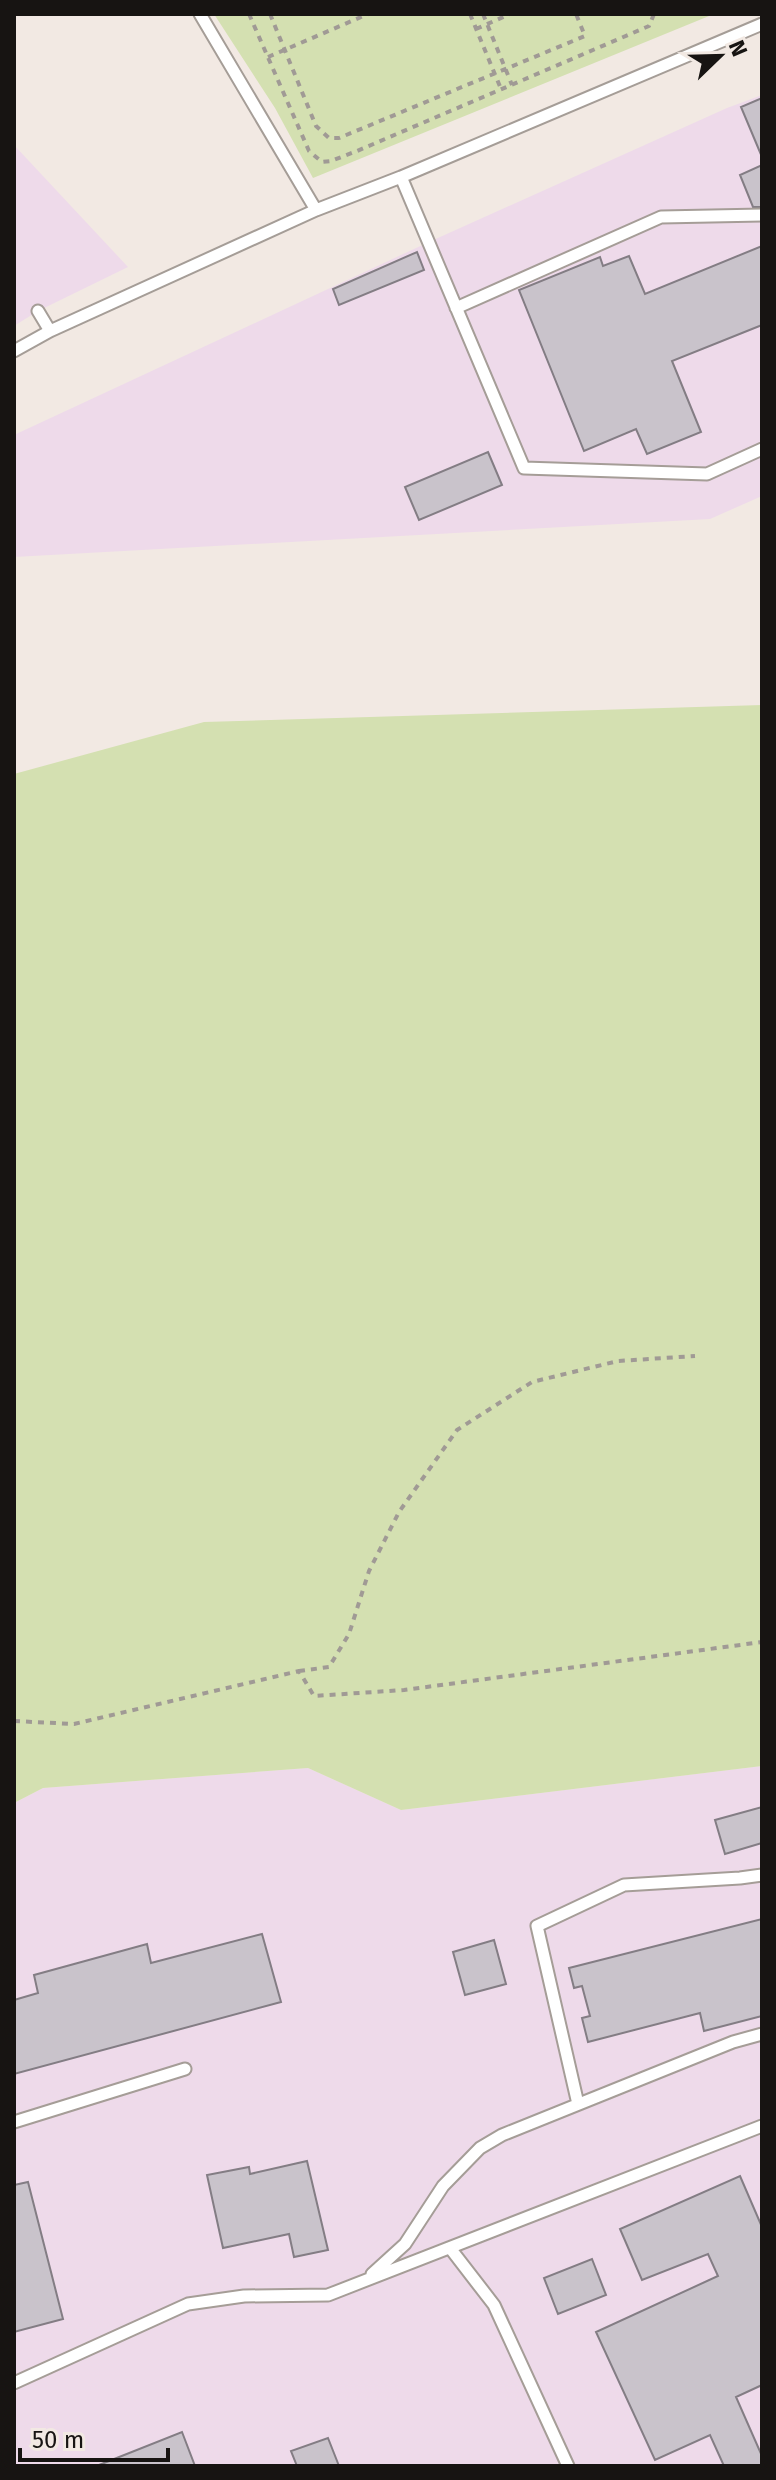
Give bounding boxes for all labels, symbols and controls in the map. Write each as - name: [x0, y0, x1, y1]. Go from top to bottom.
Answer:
- north arrow: [680, 16, 760, 96]
- text: N: [723, 36, 753, 60]
- scale bar: [20, 2412, 168, 2462]
- text: 50 m: [32, 2426, 84, 2454]

